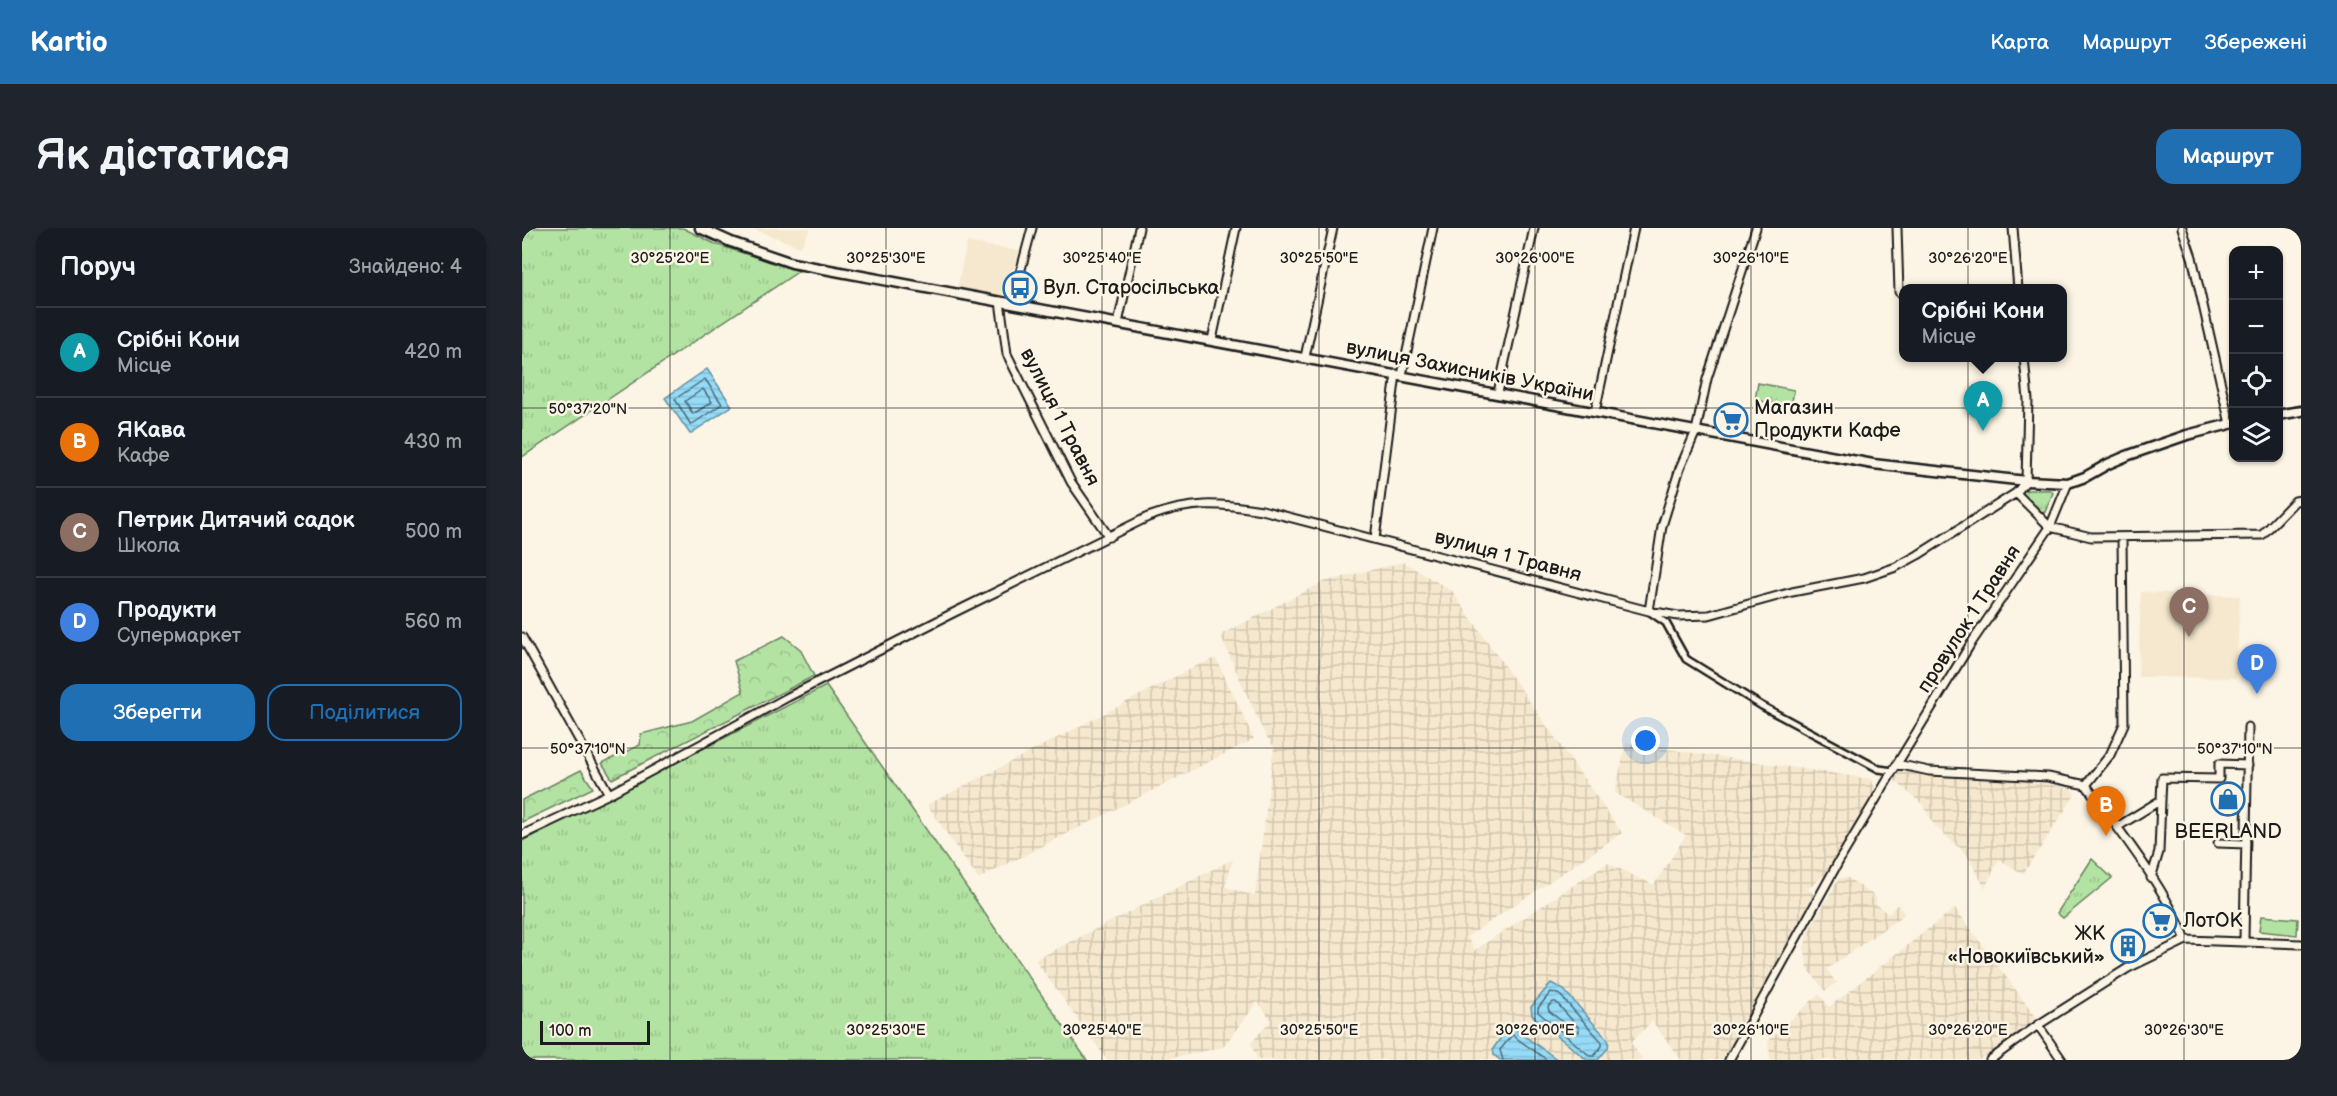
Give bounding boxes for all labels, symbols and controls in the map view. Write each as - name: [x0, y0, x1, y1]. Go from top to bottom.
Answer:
- text: Kartio: [30, 26, 108, 59]
- text: Карта: [1990, 30, 2049, 55]
- text: Маршрут: [2082, 30, 2172, 55]
- text: Збережені: [2205, 30, 2307, 55]
- button: Маршрут: [2156, 129, 2301, 184]
- text: Як дістатися: [36, 131, 290, 182]
- map controls: [2229, 246, 2283, 462]
- button: +: [2229, 246, 2283, 300]
- text: 30°25'20"E: [631, 249, 710, 268]
- text: 30°25'30"E: [846, 249, 926, 268]
- text: 30°25'40"E: [1062, 249, 1142, 268]
- text: 30°25'50"E: [1280, 249, 1358, 268]
- text: 30°26'00"E: [1495, 249, 1575, 268]
- text: 30°26'10"E: [1713, 249, 1789, 268]
- text: 30°26'20"E: [1928, 249, 2008, 268]
- text: Поруч: [60, 252, 136, 283]
- text: Знайдено: 4: [349, 255, 462, 279]
- bus stop icon: Вул. Старосільська: [1002, 270, 1038, 306]
- place label: Вул. Старосільська: [1043, 276, 1220, 300]
- popup: [1899, 284, 2067, 362]
- text: Срібні Кони: [1922, 298, 2044, 325]
- button: −: [2229, 300, 2283, 354]
- text: Місце: [1922, 325, 1976, 349]
- text: Срібні Кони: [117, 327, 240, 354]
- street label: вулиця Захисників України: [1344, 335, 1596, 407]
- text: A: [73, 340, 86, 364]
- text: 420 m: [404, 340, 462, 364]
- street label: вулиця 1 Травня: [1015, 344, 1105, 490]
- text: Місце: [117, 354, 171, 378]
- button: locate: [2229, 354, 2283, 408]
- pin: A: [1964, 382, 2002, 431]
- place label: Магазин Продукти Кафе: [1754, 396, 1901, 443]
- text: 50°37'20"N: [549, 400, 627, 419]
- supermarket icon: Магазин Продукти Кафе: [1713, 402, 1749, 438]
- button: layers: [2229, 408, 2283, 462]
- text: ЯКава: [117, 417, 185, 444]
- text: B: [72, 430, 87, 454]
- text: 430 m: [404, 430, 462, 454]
- text: Кафе: [117, 444, 170, 468]
- text: Петрик Дитячий садок: [117, 507, 354, 534]
- text: C: [72, 520, 87, 544]
- text: 500 m: [405, 520, 462, 544]
- street label: вулиця 1 Травня: [1432, 525, 1584, 587]
- text: Школа: [117, 534, 180, 558]
- street label: провулок 1 Травня: [1912, 541, 2026, 697]
- pin: C: [2170, 588, 2208, 637]
- text: Продукти: [117, 597, 217, 624]
- text: D: [73, 610, 86, 634]
- text: 560 m: [405, 610, 462, 634]
- text: Супермаркет: [117, 624, 241, 648]
- pin: D: [2238, 644, 2276, 694]
- button: Зберегти: [60, 684, 255, 741]
- button: Поділитися: [267, 684, 462, 741]
- your location: [1631, 726, 1660, 755]
- text: 50°37'10"N: [550, 740, 626, 759]
- text: 50°37'10"N: [2197, 740, 2273, 759]
- shop icon: BEERLAND: [2210, 781, 2246, 817]
- pin: B: [2086, 786, 2126, 836]
- place label: BEERLAND: [2174, 820, 2282, 844]
- supermarket icon: ЛотОК: [2142, 903, 2178, 939]
- place label: ЛотОК: [2182, 909, 2242, 933]
- place label: ЖК «Новокиївський»: [1947, 922, 2105, 969]
- building icon: ЖК «Новокиївський»: [2110, 928, 2146, 964]
- scale bar: [540, 1018, 650, 1046]
- text: 30°25'30"E: [846, 1021, 926, 1040]
- text: 30°25'40"E: [1062, 1021, 1142, 1040]
- text: 30°25'50"E: [1280, 1021, 1358, 1040]
- text: 30°26'00"E: [1495, 1021, 1575, 1040]
- text: 30°26'10"E: [1713, 1021, 1789, 1040]
- text: 30°26'20"E: [1928, 1021, 2008, 1040]
- text: 30°26'30"E: [2144, 1021, 2224, 1040]
- text: 100 m: [549, 1022, 592, 1041]

